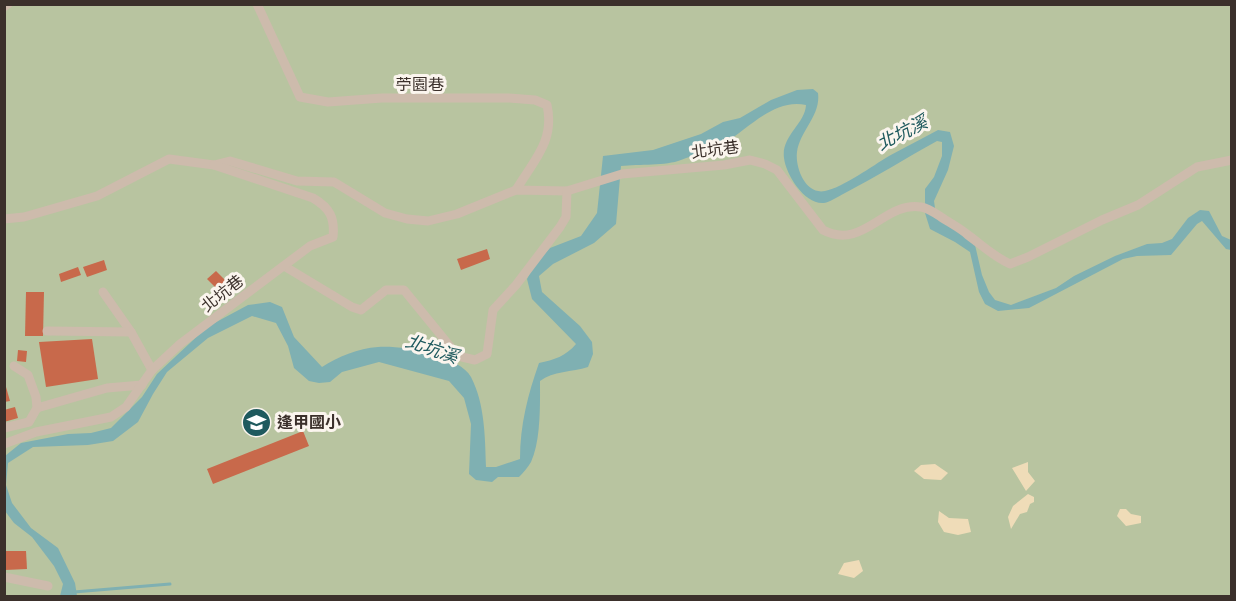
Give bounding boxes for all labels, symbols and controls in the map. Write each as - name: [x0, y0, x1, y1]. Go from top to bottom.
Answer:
- street label: 苧園巷: [396, 73, 444, 95]
- water label: 北坑溪: [872, 108, 934, 155]
- street label: 北坑巷: [690, 135, 740, 163]
- street label: 北坑巷: [196, 270, 248, 316]
- water label: 北坑溪: [403, 328, 465, 369]
- school or university icon: 逢甲國小: [240, 406, 272, 438]
- place label: 逢甲國小: [277, 411, 341, 433]

